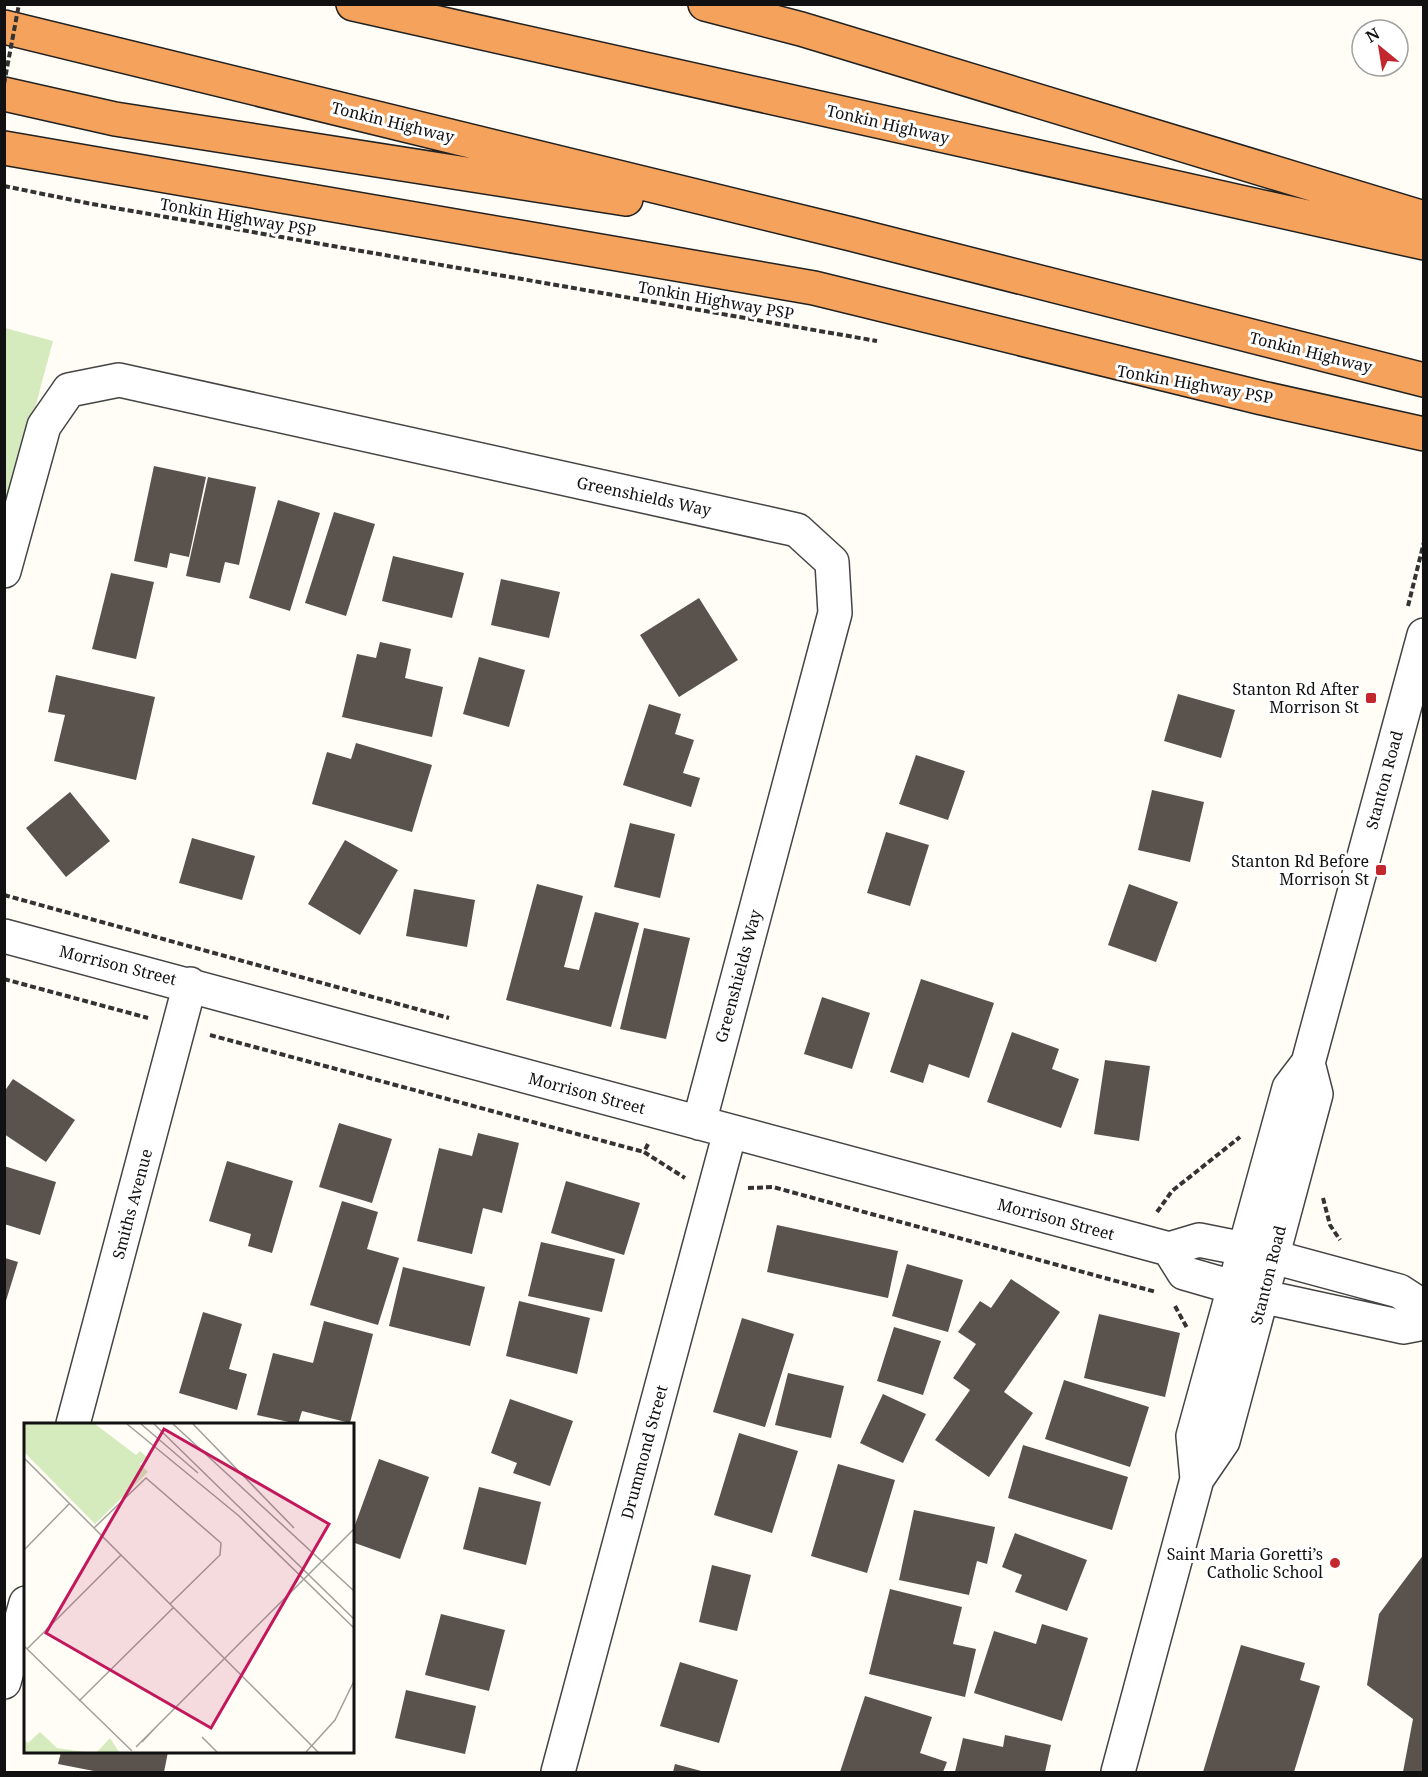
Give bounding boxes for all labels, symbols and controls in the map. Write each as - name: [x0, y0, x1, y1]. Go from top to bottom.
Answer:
- north arrow: [1350, 18, 1410, 78]
- text: N: [1362, 22, 1384, 48]
- street label: Tonkin Highway: [329, 96, 458, 148]
- street label: Tonkin Highway: [824, 99, 953, 149]
- street label: Tonkin Highway PSP: [158, 192, 318, 242]
- street label: Tonkin Highway PSP: [636, 275, 796, 325]
- street label: Tonkin Highway: [1247, 326, 1376, 378]
- street label: Tonkin Highway PSP: [1115, 359, 1275, 409]
- street label: Greenshields Way: [575, 471, 714, 521]
- place label: Stanton Rd After Morrison St: [1233, 678, 1359, 718]
- marker: Stanton Rd After Morrison St: [1364, 691, 1378, 705]
- street label: Stanton Road: [1360, 728, 1408, 832]
- place label: Stanton Rd Before Morrison St: [1231, 850, 1369, 890]
- marker: Stanton Rd Before Morrison St: [1374, 863, 1388, 877]
- street label: Greenshields Way: [710, 906, 767, 1045]
- street label: Morrison Street: [57, 940, 179, 990]
- street label: Morrison Street: [526, 1067, 648, 1119]
- street label: Smiths Avenue: [107, 1146, 157, 1262]
- street label: Morrison Street: [995, 1193, 1117, 1245]
- street label: Stanton Road: [1245, 1223, 1291, 1327]
- street label: Drummond Street: [616, 1382, 673, 1521]
- inset map: [24, 1423, 354, 1753]
- place label: Saint Maria Goretti’s Catholic School: [1167, 1543, 1323, 1583]
- marker: Saint Maria Goretti’s Catholic School: [1328, 1556, 1342, 1570]

